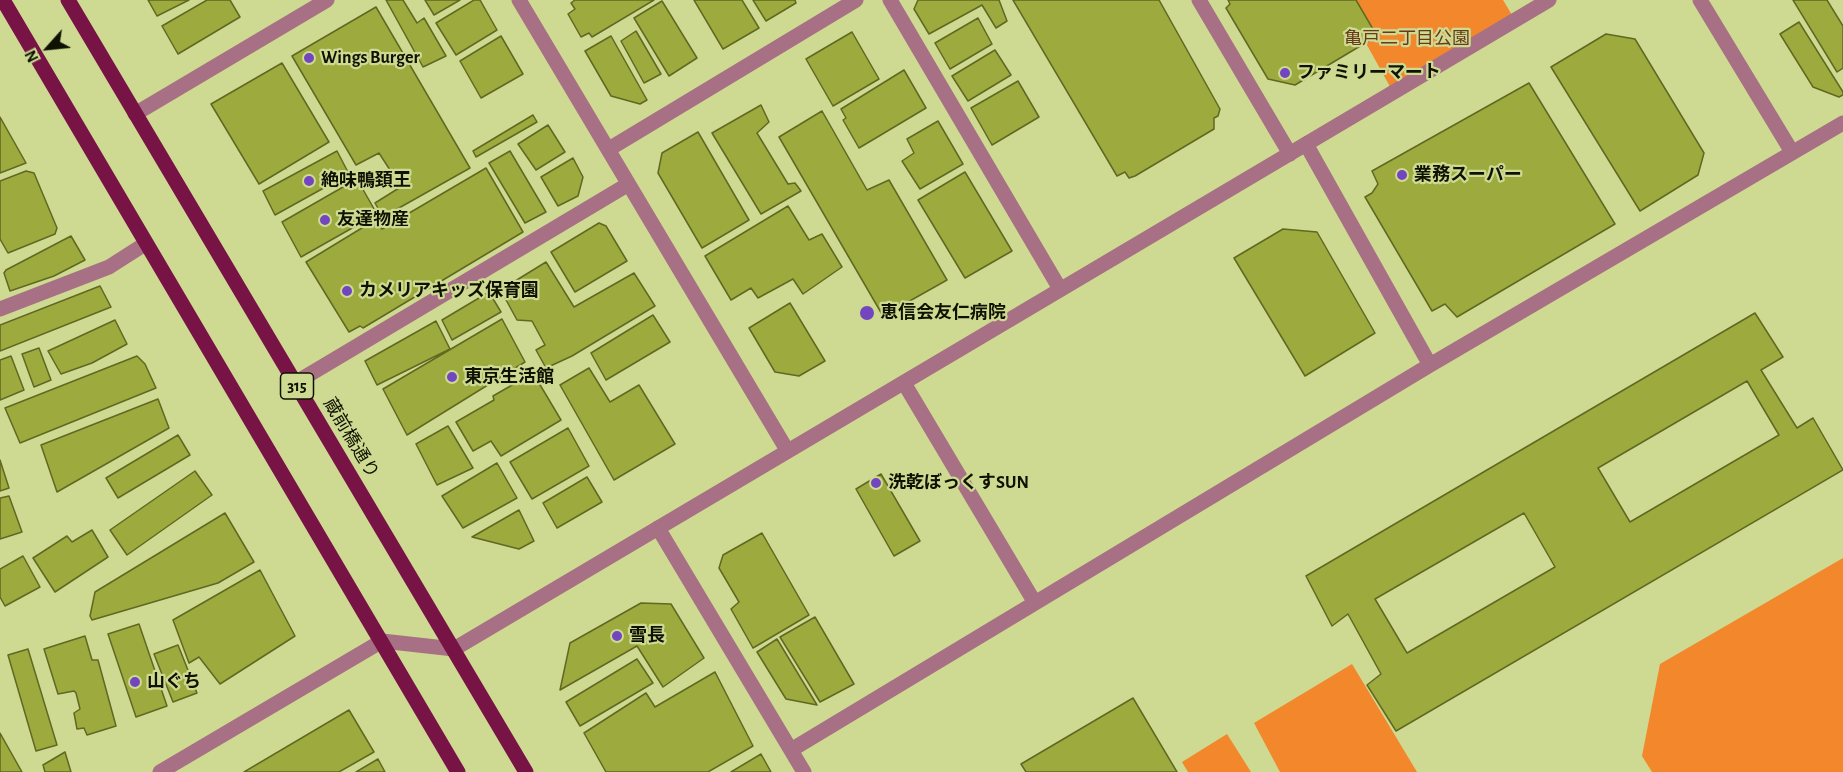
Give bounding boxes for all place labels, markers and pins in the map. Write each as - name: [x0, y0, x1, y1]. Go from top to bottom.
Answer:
- place label: Wings Burger: [321, 47, 420, 69]
- marker: Wings Burger: [302, 51, 316, 65]
- place label: ファミリーマート: [1297, 62, 1441, 84]
- marker: ファミリーマート: [1278, 66, 1292, 80]
- place label: 業務スーパー: [1414, 164, 1522, 186]
- marker: 業務スーパー: [1395, 168, 1409, 182]
- place label: 絶味鴨頚王: [321, 170, 411, 192]
- marker: 絶味鴨頚王: [302, 174, 316, 188]
- place label: 友達物産: [337, 209, 409, 231]
- marker: 友達物産: [318, 213, 332, 227]
- place label: カメリアキッズ保育園: [359, 280, 539, 302]
- marker: カメリアキッズ保育園: [340, 284, 354, 298]
- place label: 恵信会友仁病院: [880, 302, 1006, 324]
- marker: 恵信会友仁病院: [858, 304, 876, 322]
- place label: 東京生活館: [464, 366, 554, 388]
- marker: 東京生活館: [445, 370, 459, 384]
- place label: 洗乾ぼっくすSUN: [888, 472, 1029, 494]
- marker: 洗乾ぼっくすSUN: [869, 476, 883, 490]
- place label: 雪長: [629, 625, 665, 647]
- marker: 雪長: [610, 629, 624, 643]
- place label: 山ぐち: [147, 671, 201, 693]
- marker: 山ぐち: [128, 675, 142, 689]

